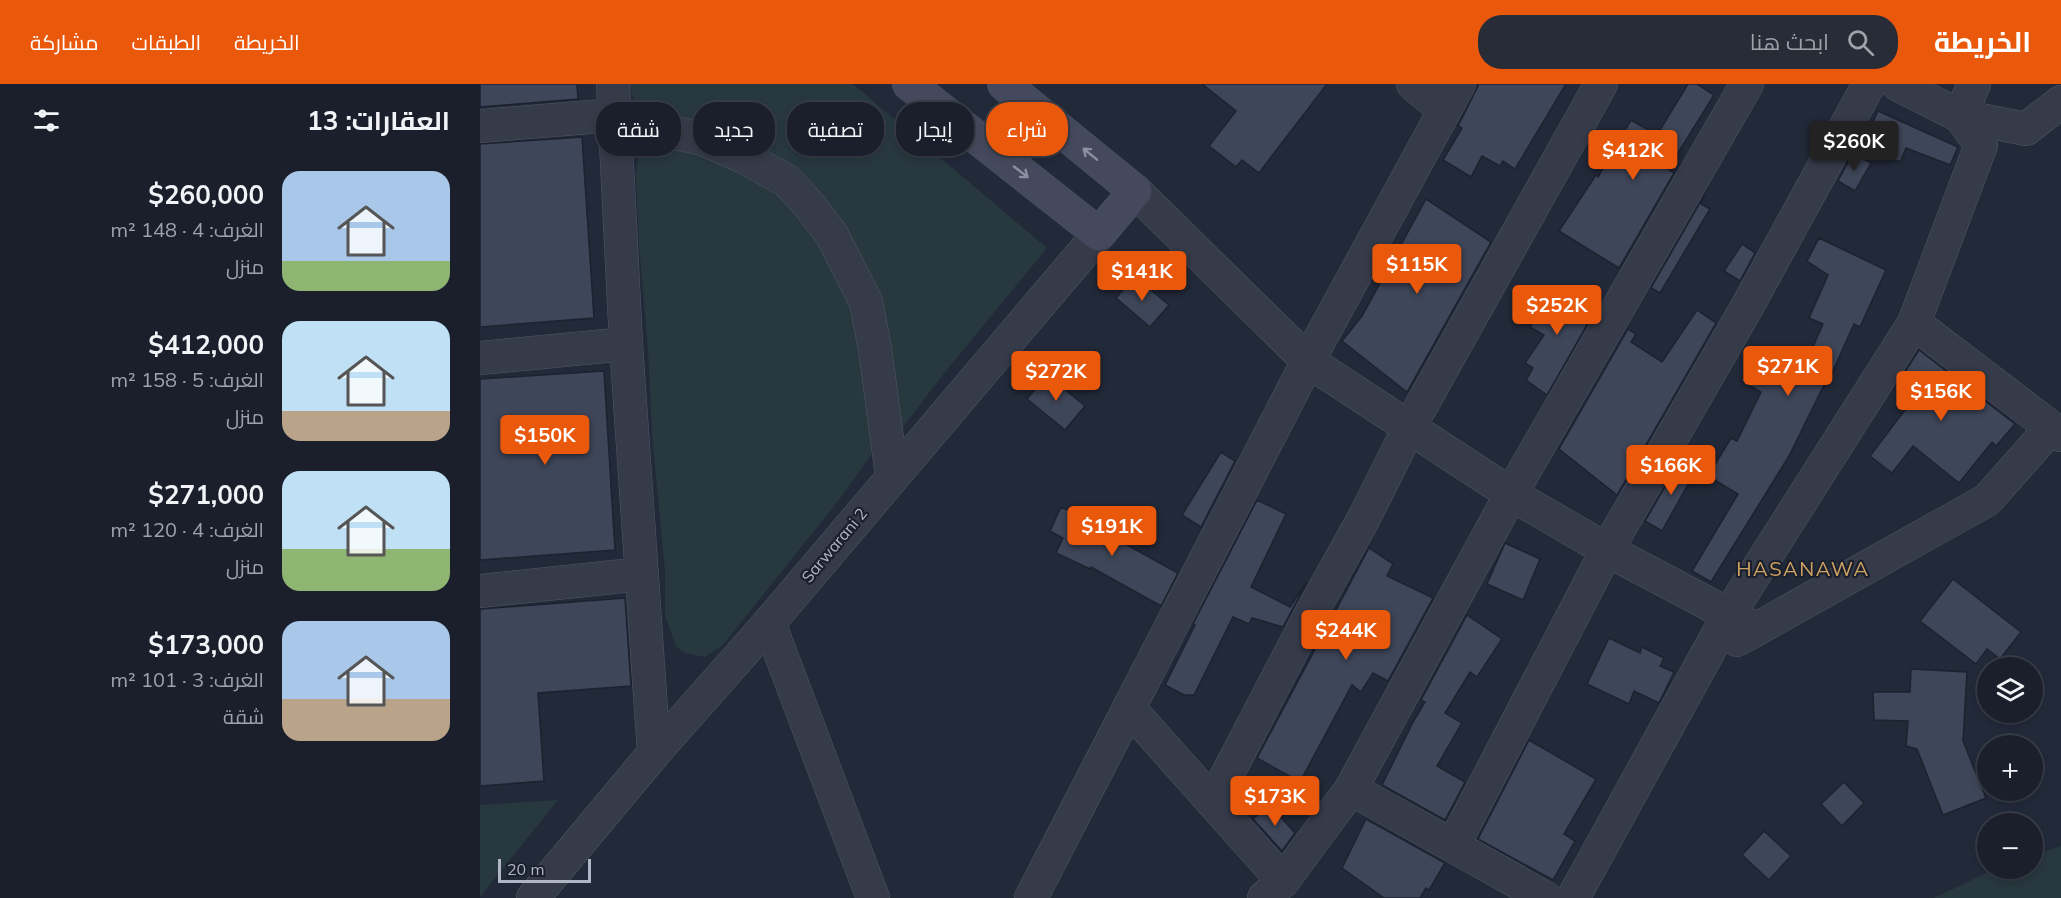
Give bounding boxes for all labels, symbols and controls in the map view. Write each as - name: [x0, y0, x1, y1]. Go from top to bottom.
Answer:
- search box: [1478, 15, 1898, 69]
- text: الخريطة: [1934, 24, 2031, 59]
- icon: search: [1844, 26, 1877, 59]
- text: ابحث هنا: [1750, 28, 1829, 56]
- text: مشاركة: [30, 29, 99, 55]
- text: الطبقات: [132, 29, 201, 55]
- text: الخريطة: [234, 29, 300, 55]
- chip: شقة: [596, 102, 681, 156]
- chip: جديد: [693, 102, 775, 156]
- chip: تصفية: [787, 102, 884, 156]
- chip: إيجار: [896, 102, 974, 156]
- chip: شراء: [986, 102, 1068, 156]
- icon: filters: [30, 104, 63, 137]
- text: العقارات: 13: [307, 104, 450, 137]
- pin: $260K: [1812, 121, 1896, 172]
- text: $260K: [1823, 128, 1885, 153]
- pin: $412K: [1591, 130, 1675, 181]
- text: $412K: [1602, 137, 1664, 162]
- one-way arrow: [1083, 147, 1098, 161]
- one-way arrow: [1013, 166, 1029, 179]
- text: $260,000: [148, 178, 264, 211]
- icon: home: [330, 195, 402, 267]
- text: الغرف: 4 · 148 m²: [110, 217, 264, 242]
- pin: $115K: [1375, 244, 1459, 295]
- pin: $141K: [1100, 251, 1184, 302]
- text: $115K: [1386, 251, 1448, 276]
- text: منزل: [226, 254, 264, 279]
- text: $141K: [1111, 258, 1173, 283]
- pin: $252K: [1515, 285, 1599, 336]
- text: $252K: [1526, 292, 1588, 317]
- text: $412,000: [148, 328, 264, 361]
- icon: home: [330, 345, 402, 417]
- pin: $271K: [1746, 346, 1830, 397]
- pin: $272K: [1014, 351, 1098, 402]
- text: $271K: [1757, 353, 1819, 378]
- text: $272K: [1025, 358, 1087, 383]
- text: الغرف: 5 · 158 m²: [110, 367, 264, 392]
- pin: $156K: [1899, 371, 1983, 422]
- text: $156K: [1910, 378, 1972, 403]
- text: منزل: [226, 404, 264, 429]
- pin: $150K: [503, 415, 587, 466]
- text: $150K: [514, 422, 576, 447]
- pin: $166K: [1629, 445, 1713, 496]
- text: $166K: [1640, 452, 1702, 477]
- text: $271,000: [148, 478, 264, 511]
- icon: home: [330, 495, 402, 567]
- street label: Sarwarani 2: [797, 504, 871, 586]
- pin: $191K: [1070, 506, 1154, 557]
- text: $191K: [1081, 513, 1143, 538]
- text: الغرف: 4 · 120 m²: [110, 517, 264, 542]
- text: منزل: [226, 554, 264, 579]
- district label: HASANAWA: [1736, 556, 1870, 581]
- pin: $244K: [1304, 610, 1388, 661]
- text: $244K: [1315, 617, 1377, 642]
- text: $173,000: [148, 628, 264, 661]
- icon: home: [330, 645, 402, 717]
- map controls: [1977, 657, 2043, 879]
- button: layers: [1977, 657, 2043, 723]
- text: الغرف: 3 · 101 m²: [110, 667, 264, 692]
- text: شقة: [223, 704, 264, 729]
- button: +: [1977, 735, 2043, 801]
- pin: $173K: [1233, 776, 1317, 827]
- text: $173K: [1244, 783, 1306, 808]
- button: −: [1977, 813, 2043, 879]
- scale bar: [498, 856, 591, 884]
- text: 20 m: [507, 859, 544, 879]

